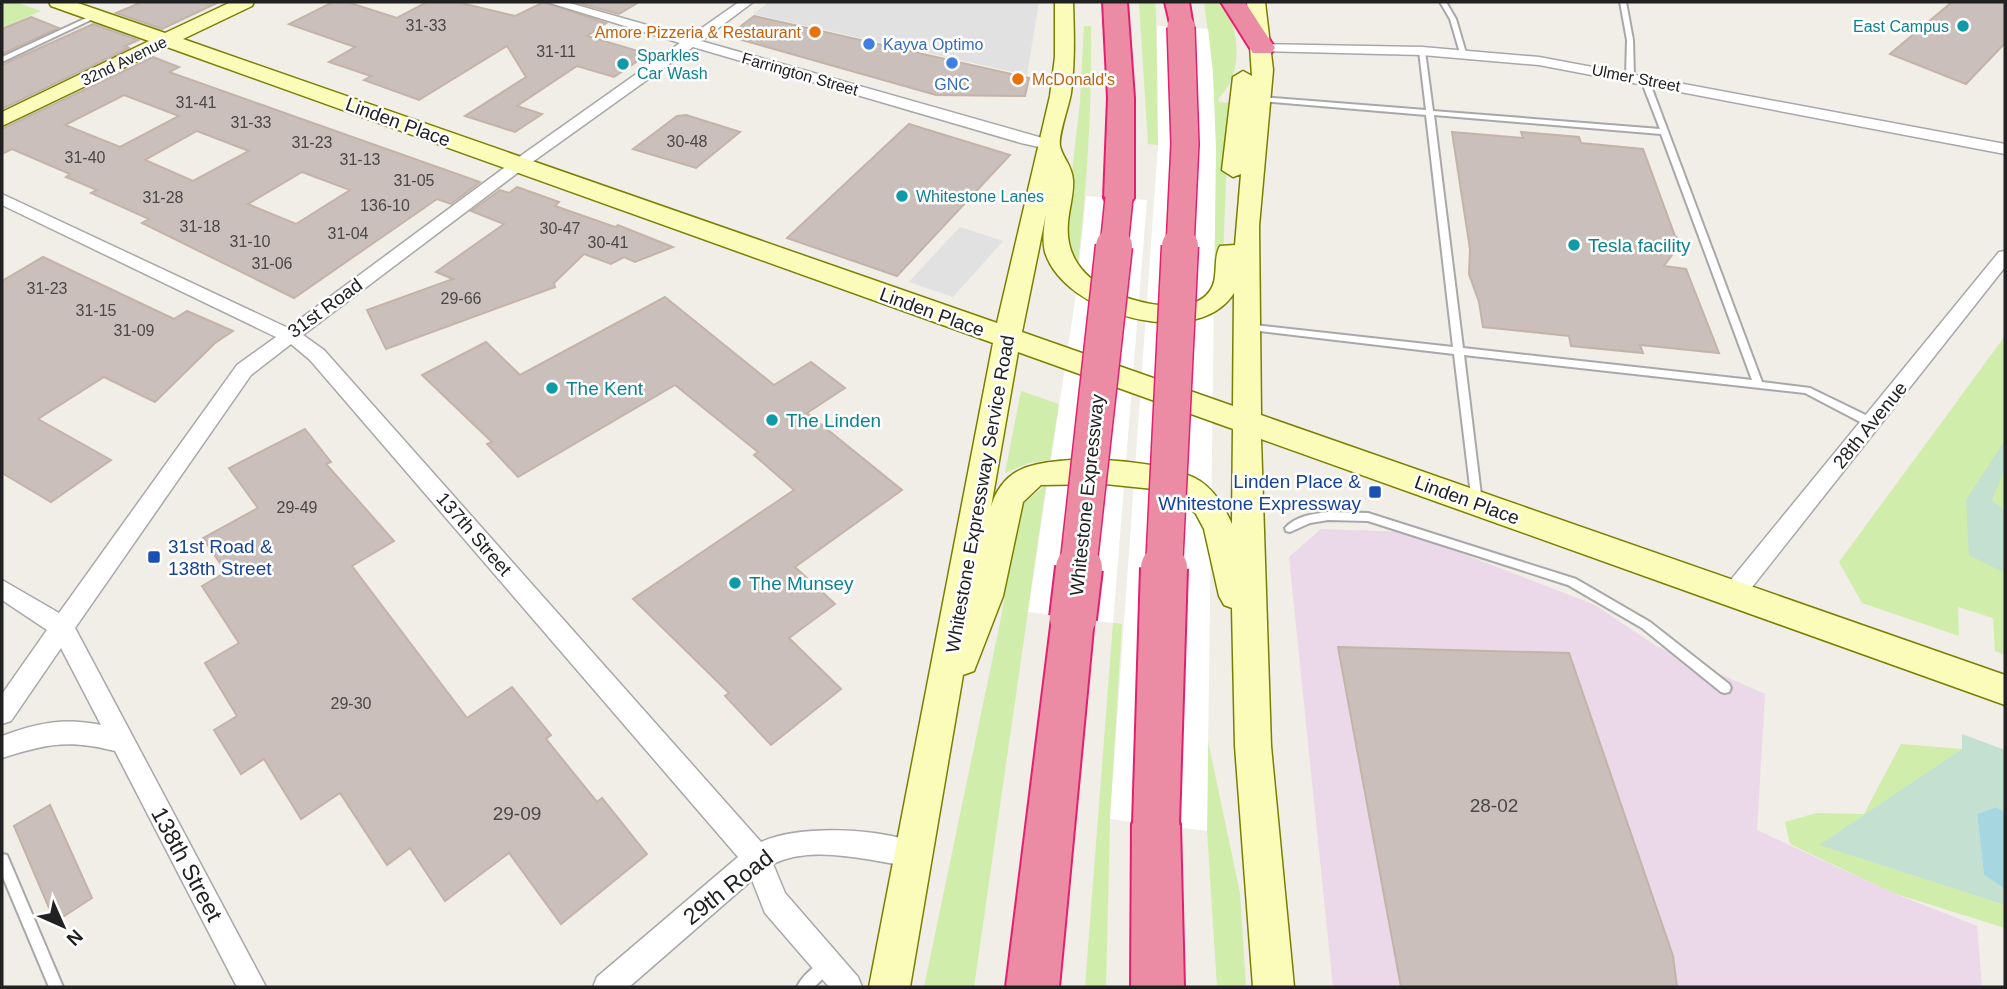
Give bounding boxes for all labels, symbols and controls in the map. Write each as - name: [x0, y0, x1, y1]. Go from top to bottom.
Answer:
- house number: 31-33: [406, 17, 447, 34]
- place label: East Campus: [1853, 18, 1949, 35]
- marker: East Campus: [1955, 18, 1971, 34]
- place label: Amore Pizzeria & Restaurant: [595, 24, 802, 41]
- marker: Amore Pizzeria & Restaurant: [807, 24, 823, 40]
- street label: 32nd Avenue: [78, 33, 170, 89]
- marker: Kayva Optimo: [861, 36, 877, 52]
- place label: Kayva Optimo: [883, 36, 984, 53]
- house number: 31-11: [536, 43, 576, 60]
- place label: Sparkles Car Wash: [637, 47, 708, 82]
- street label: Farrington Street: [740, 49, 861, 99]
- marker: GNC: [944, 55, 960, 71]
- marker: Sparkles Car Wash: [615, 56, 631, 72]
- street label: Ulmer Street: [1590, 61, 1682, 95]
- marker: McDonald's: [1010, 71, 1026, 87]
- place label: McDonald's: [1032, 71, 1115, 88]
- place label: GNC: [934, 76, 970, 93]
- street label: Linden Place: [343, 93, 453, 151]
- house number: 31-41: [176, 94, 217, 111]
- house number: 31-33: [231, 114, 272, 131]
- house number: 30-48: [667, 133, 708, 150]
- house number: 31-23: [292, 134, 333, 151]
- house number: 31-40: [65, 149, 106, 166]
- house number: 31-13: [340, 151, 381, 168]
- house number: 31-05: [394, 172, 435, 189]
- marker: Whitestone Lanes: [894, 188, 910, 204]
- place label: Whitestone Lanes: [916, 188, 1044, 205]
- house number: 31-28: [143, 189, 184, 206]
- house number: 136-10: [360, 197, 410, 214]
- house number: 31-18: [180, 218, 221, 235]
- house number: 30-47: [540, 220, 581, 237]
- house number: 31-04: [328, 225, 369, 242]
- house number: 31-10: [230, 233, 271, 250]
- house number: 30-41: [588, 234, 629, 251]
- place label: Tesla facility: [1588, 235, 1691, 256]
- marker: Tesla facility: [1566, 237, 1582, 253]
- house number: 31-06: [252, 255, 293, 272]
- street label: 31st Road: [284, 274, 366, 342]
- house number: 31-23: [27, 280, 68, 297]
- street label: Linden Place: [877, 283, 987, 341]
- house number: 29-66: [441, 290, 482, 307]
- house number: 31-15: [76, 302, 117, 319]
- house number: 31-09: [114, 322, 155, 339]
- street label: Whitestone Expressway Service Road: [942, 334, 1018, 654]
- street label: 28th Avenue: [1829, 377, 1911, 473]
- place label: The Kent: [566, 378, 644, 399]
- marker: The Kent: [544, 380, 560, 396]
- street label: Whitestone Expressway: [1066, 393, 1108, 597]
- place label: The Linden: [786, 410, 881, 431]
- marker: The Linden: [764, 412, 780, 428]
- place label: Linden Place & Whitestone Expressway: [1158, 471, 1361, 514]
- street label: Linden Place: [1412, 471, 1522, 529]
- marker: Linden Place & Whitestone Expressway: [1367, 484, 1383, 500]
- street label: 137th Street: [432, 488, 516, 580]
- house number: 29-49: [277, 499, 318, 516]
- place label: 31st Road & 138th Street: [168, 536, 273, 579]
- marker: 31st Road & 138th Street: [146, 549, 162, 565]
- place label: The Munsey: [749, 573, 854, 594]
- marker: The Munsey: [727, 575, 743, 591]
- house number: 29-30: [331, 695, 372, 712]
- house number: 28-02: [1470, 795, 1518, 816]
- street label: 138th Street: [146, 803, 228, 926]
- house number: 29-09: [493, 803, 541, 824]
- street label: 29th Road: [678, 844, 778, 930]
- north arrow: [28, 891, 98, 961]
- text: N: [62, 925, 87, 950]

